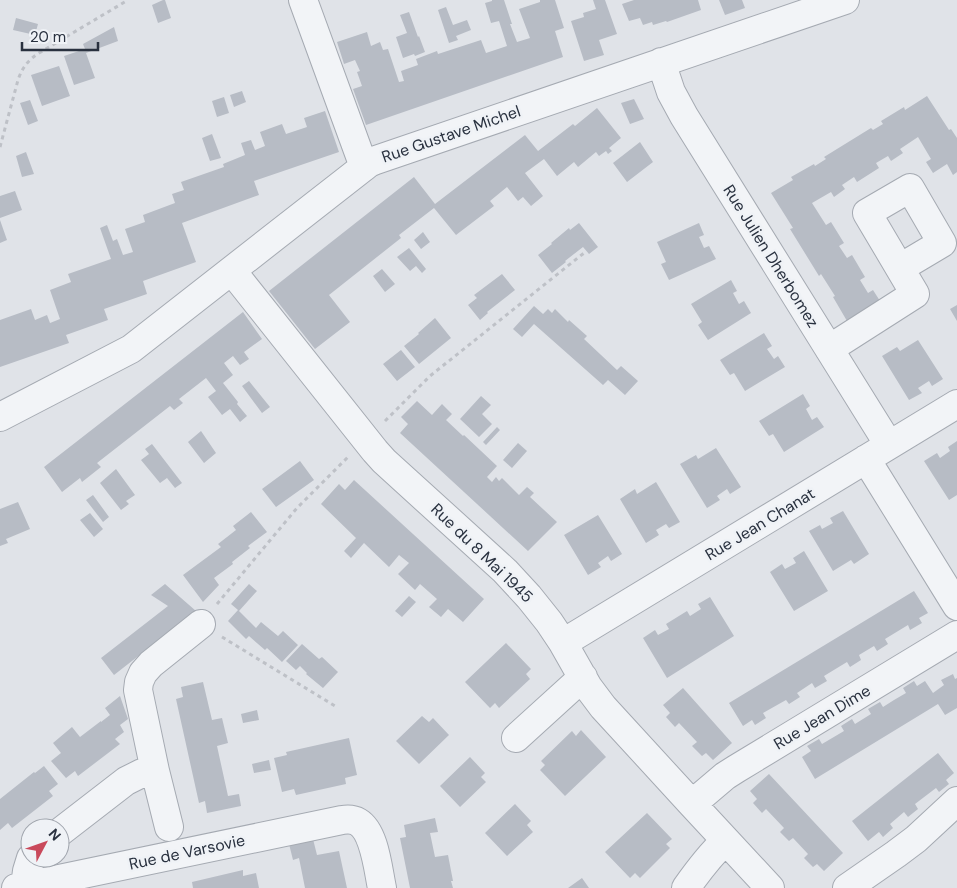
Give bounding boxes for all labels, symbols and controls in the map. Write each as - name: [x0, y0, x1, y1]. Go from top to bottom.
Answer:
- scale bar: [22, 20, 99, 52]
- text: 20 m: [30, 27, 66, 47]
- street label: Rue Gustave Michel: [379, 100, 523, 168]
- street label: Rue Julien Dherbomez: [719, 181, 823, 331]
- street label: Rue Jean Chanat: [701, 483, 819, 565]
- street label: Rue du 8 Mai 1945: [426, 499, 538, 607]
- street label: Rue Jean Dime: [770, 680, 874, 754]
- north arrow: [20, 818, 70, 868]
- text: N: [45, 825, 65, 844]
- street label: Rue de Varsovie: [127, 829, 247, 875]

